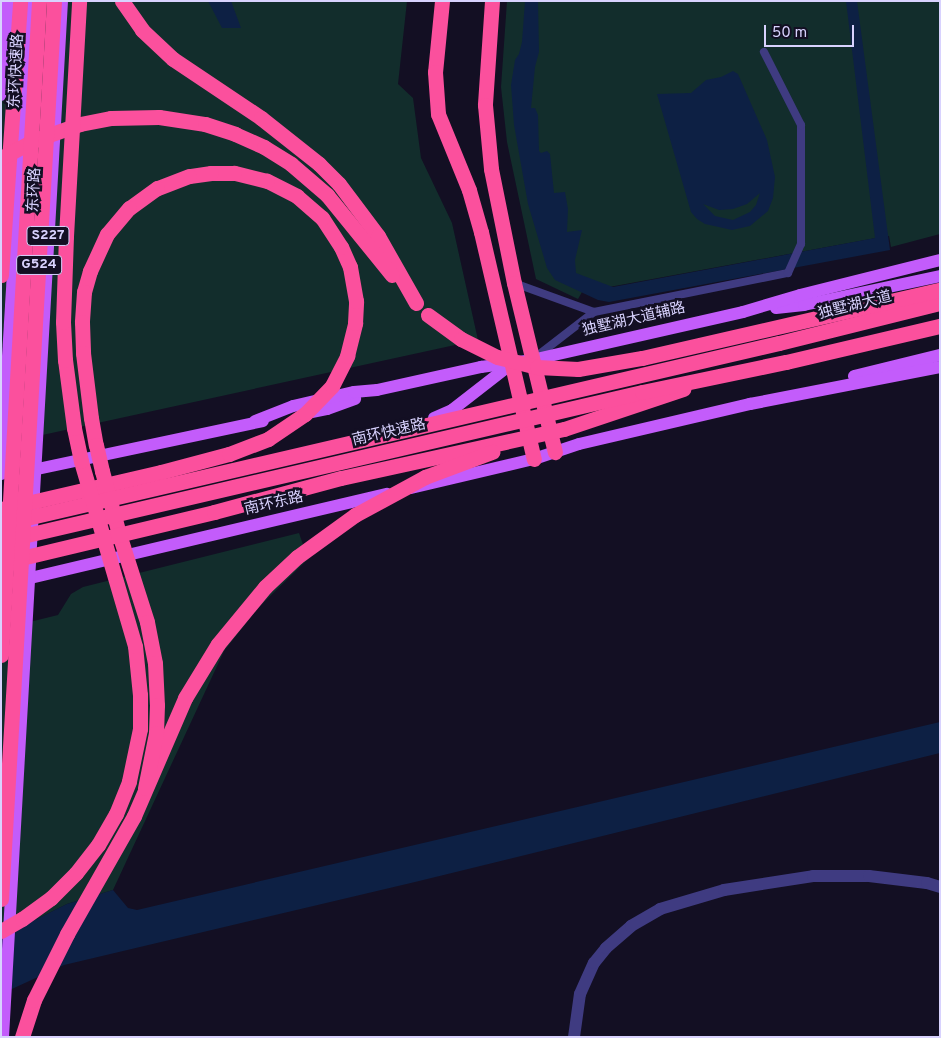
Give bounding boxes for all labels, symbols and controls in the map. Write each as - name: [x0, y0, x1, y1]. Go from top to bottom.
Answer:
- scale bar: [766, 15, 856, 47]
- text: 50 m: [772, 24, 807, 43]
- street label: 东环快速路: [6, 33, 28, 109]
- street label: 东环路: [25, 167, 45, 213]
- road number: S227: [26, 225, 70, 248]
- road number: G524: [15, 254, 63, 276]
- street label: 独墅湖大道: [816, 288, 894, 324]
- street label: 独墅湖大道辅路: [581, 299, 687, 341]
- street label: 南环快速路: [350, 416, 428, 450]
- street label: 南环东路: [243, 488, 305, 520]

